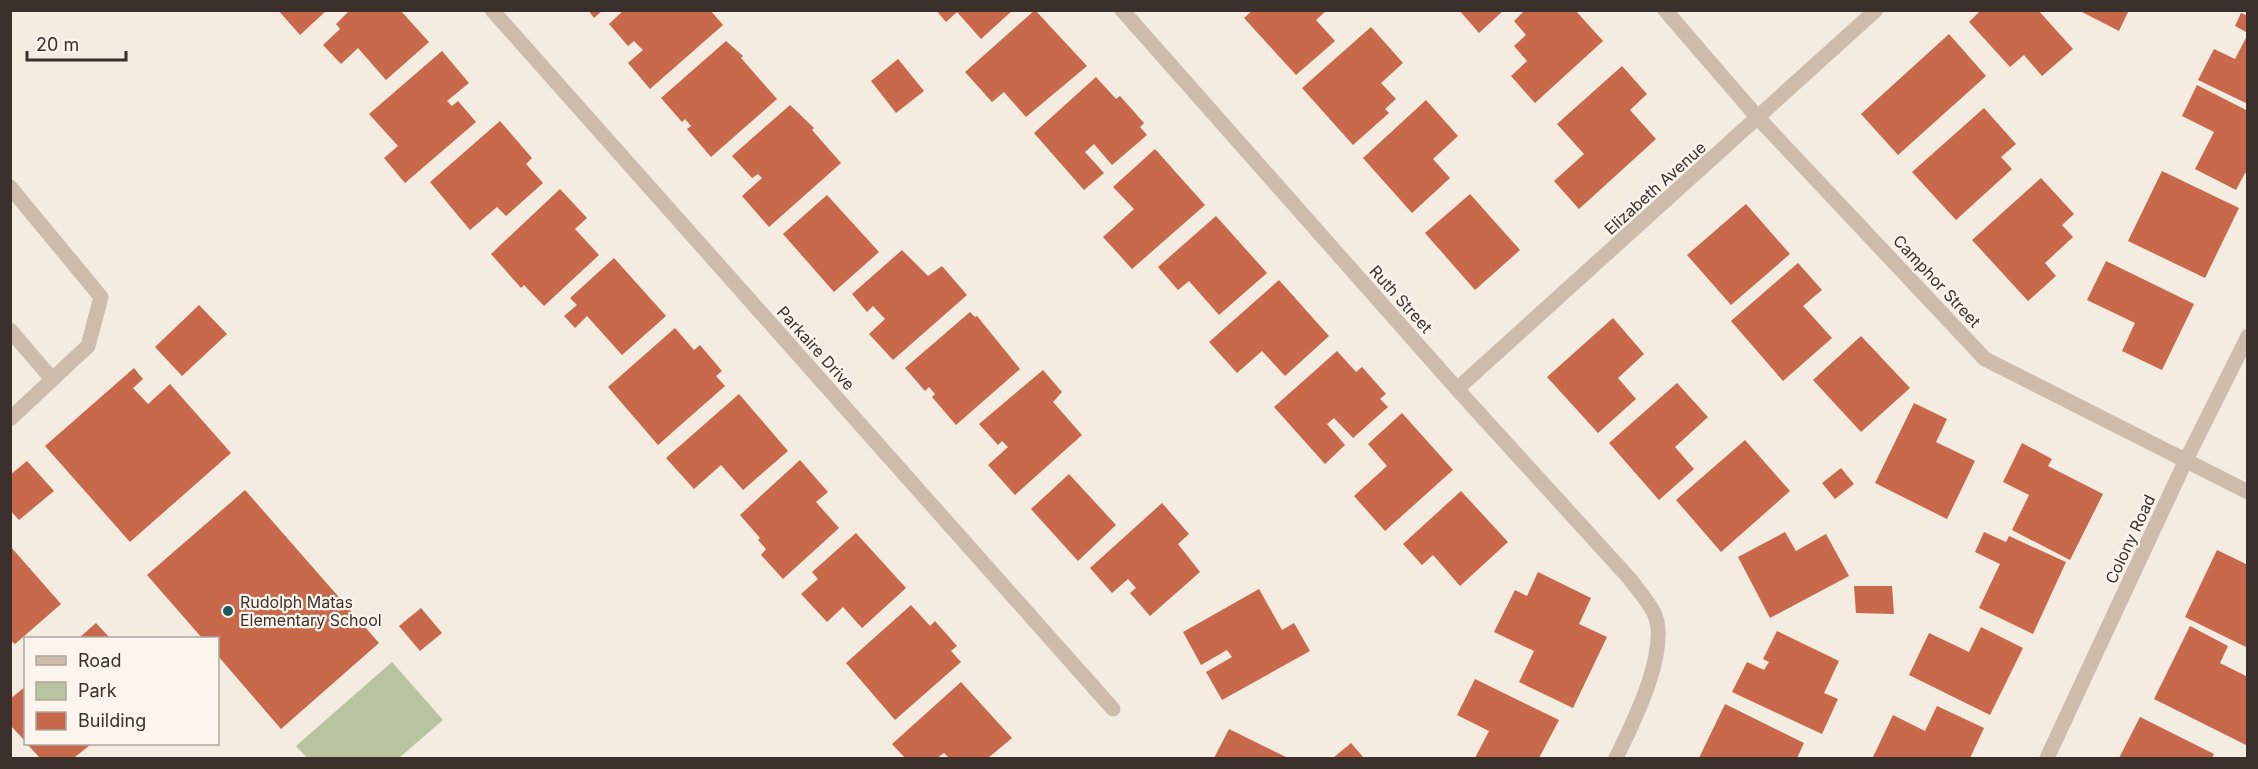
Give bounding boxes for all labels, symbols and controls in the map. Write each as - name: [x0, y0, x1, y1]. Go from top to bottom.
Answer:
- scale bar: [27, 24, 126, 62]
- text: 20 m: [36, 34, 79, 55]
- street label: Elizabeth Avenue: [1600, 137, 1710, 239]
- street label: Camphor Street: [1889, 231, 1985, 331]
- street label: Ruth Street: [1365, 261, 1437, 337]
- street label: Parkaire Drive: [773, 302, 859, 394]
- street label: Colony Road: [2101, 491, 2159, 587]
- place label: Rudolph Matas Elementary School: [240, 592, 382, 630]
- marker: Rudolph Matas Elementary School: [221, 604, 235, 618]
- legend: [24, 637, 219, 745]
- text: Road: [78, 650, 121, 671]
- text: Park: [78, 680, 117, 701]
- text: Building: [78, 710, 146, 731]

